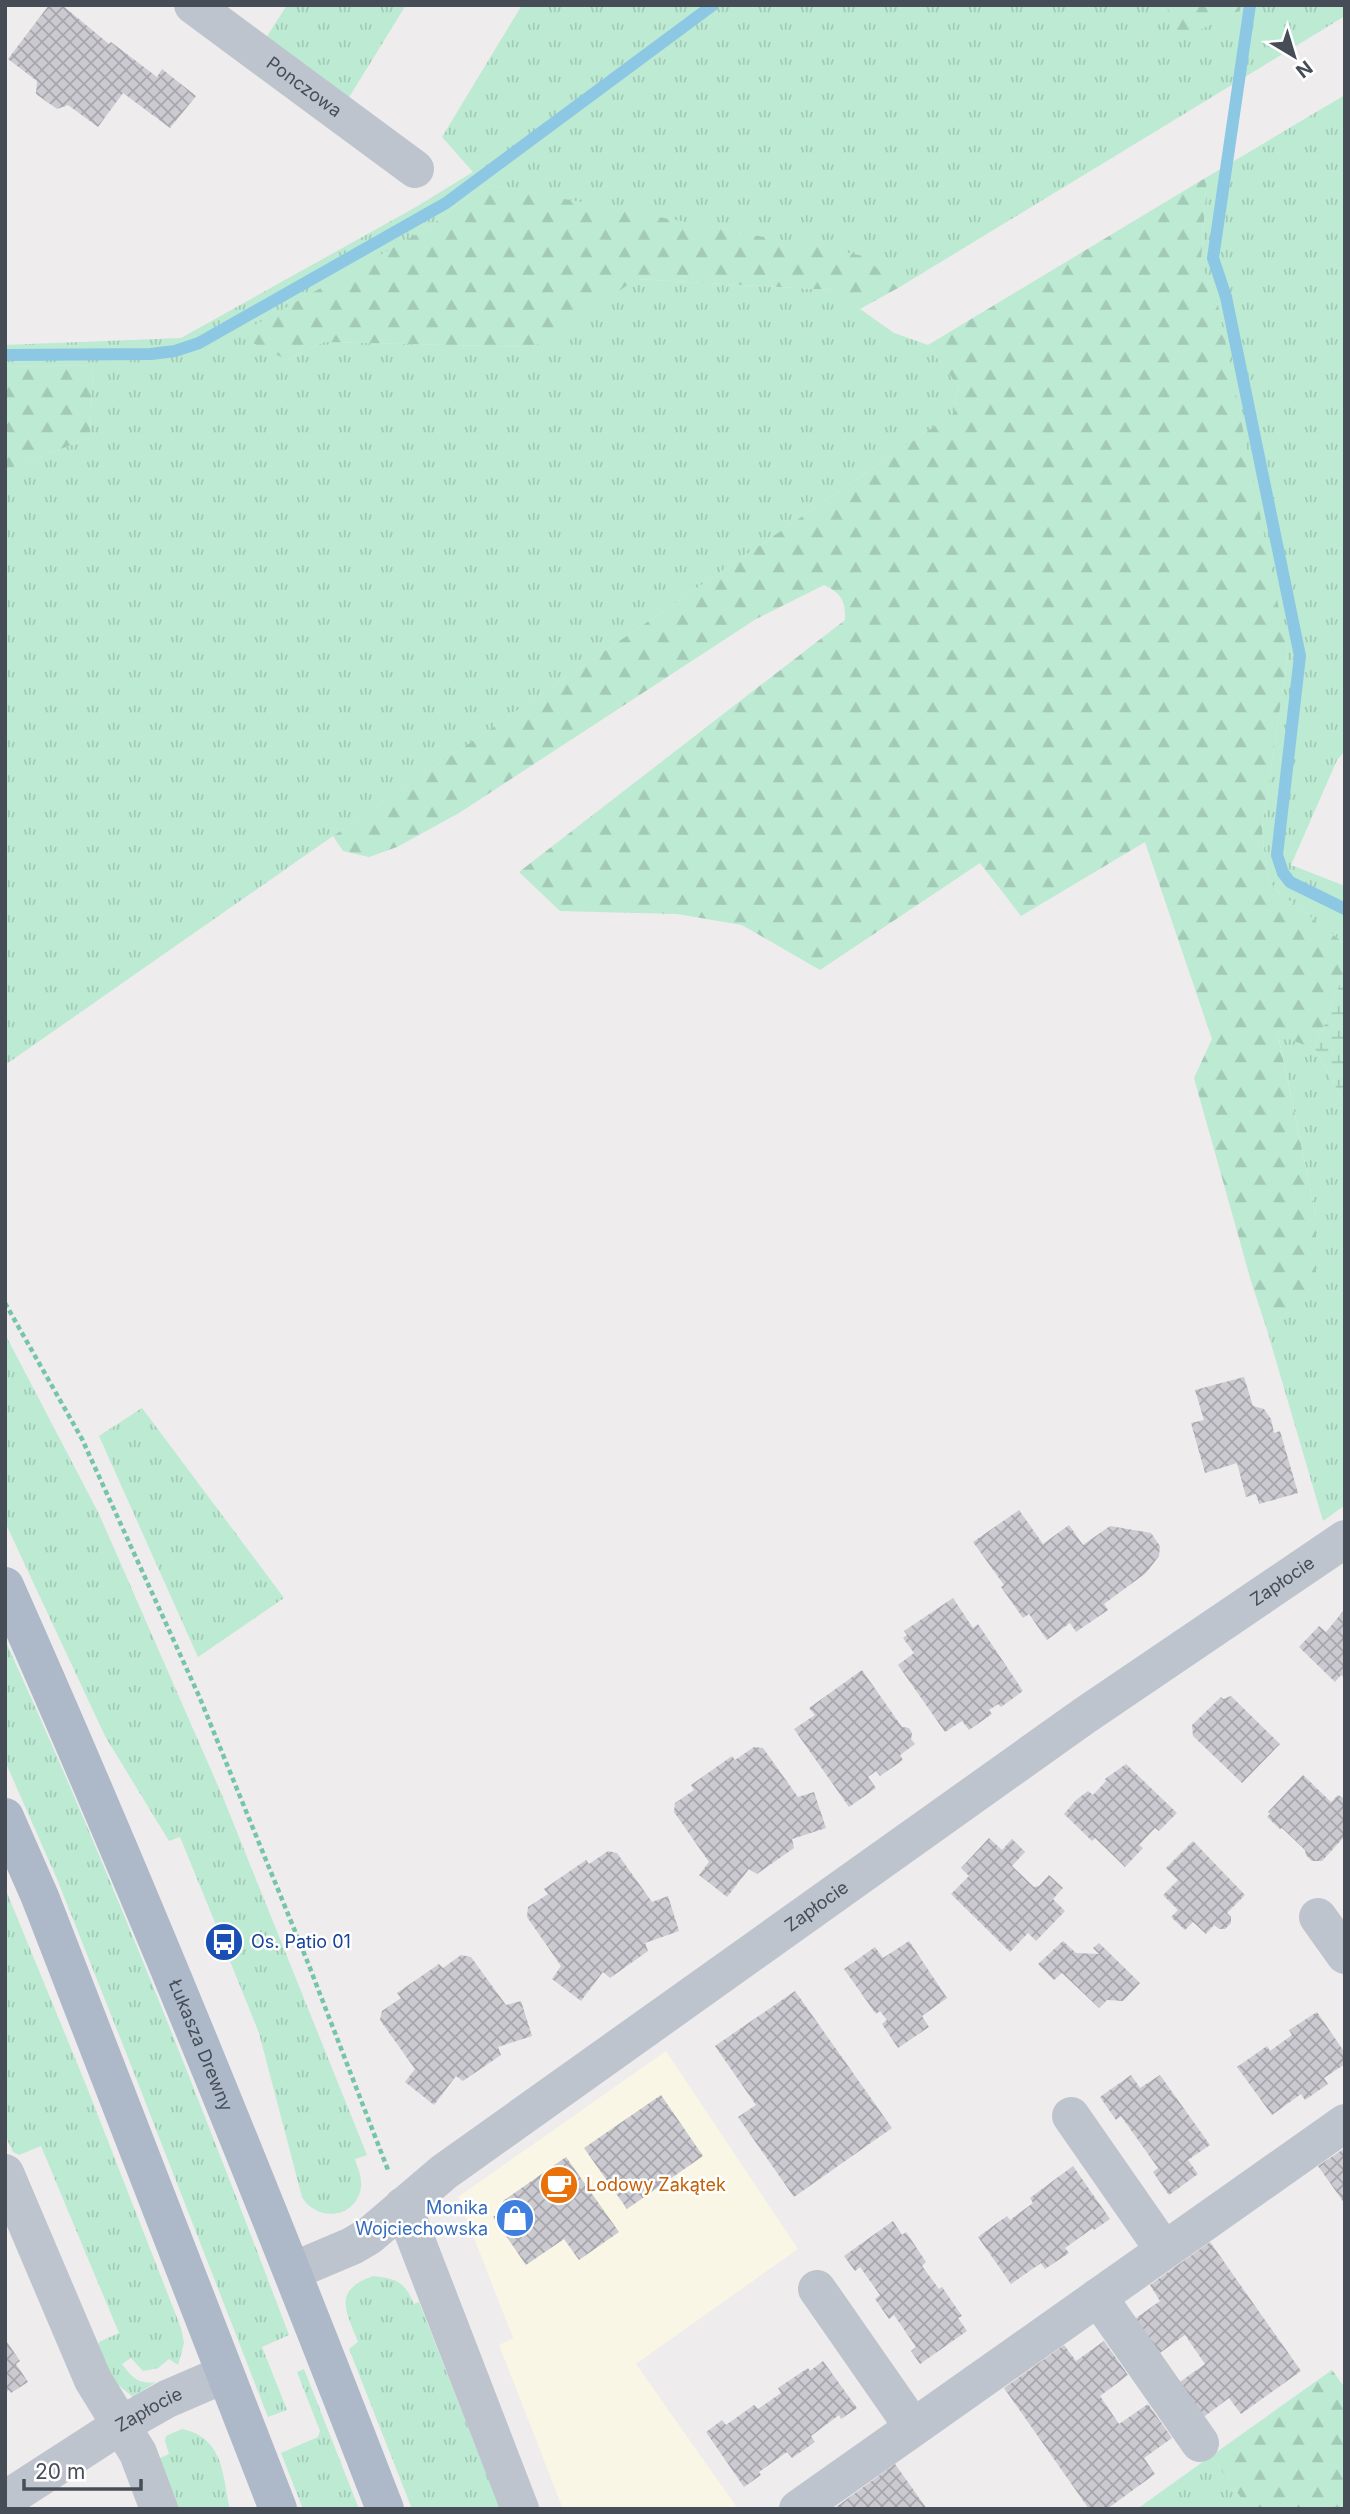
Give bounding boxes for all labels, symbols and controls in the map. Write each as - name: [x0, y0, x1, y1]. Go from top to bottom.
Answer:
- north arrow: [1259, 21, 1329, 91]
- street label: Ponczowa: [263, 52, 346, 121]
- text: N: [1291, 55, 1317, 83]
- street label: Zapłocie: [1246, 1552, 1318, 1610]
- street label: Zapłocie: [781, 1876, 852, 1936]
- bus stop icon: Os. Patio 01: [203, 1921, 245, 1963]
- place label: Os. Patio 01: [251, 1931, 351, 1952]
- street label: Łukasza Drewny: [164, 1976, 237, 2114]
- cafe icon: Lodowy Zakątek: [538, 2164, 580, 2206]
- place label: Lodowy Zakątek: [586, 2174, 726, 2195]
- place label: Monika Wojciechowska: [355, 2197, 488, 2239]
- shop icon: Monika Wojciechowska: [494, 2197, 536, 2239]
- street label: Zapłocie: [112, 2383, 185, 2436]
- scale bar: [24, 2448, 142, 2492]
- text: 20 m: [35, 2459, 85, 2484]

